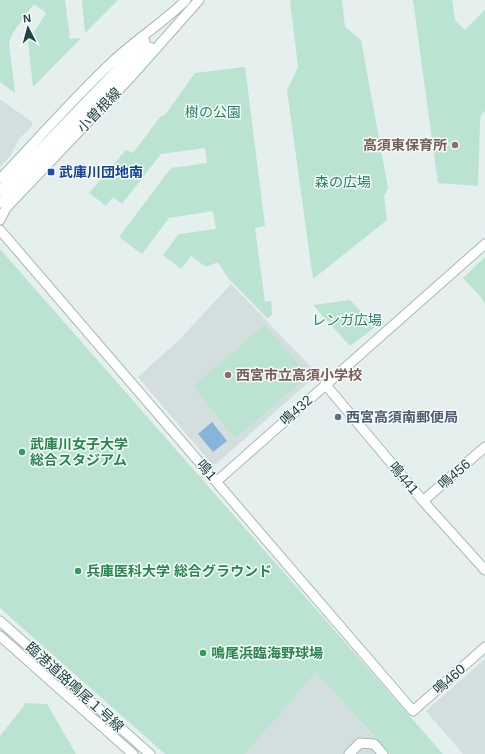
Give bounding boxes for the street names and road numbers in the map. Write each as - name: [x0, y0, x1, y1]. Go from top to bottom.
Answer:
- street label: 小曽根線: [74, 84, 124, 136]
- street label: 鳴432: [277, 391, 315, 428]
- street label: 鳴456: [435, 456, 474, 492]
- street label: 鳴1: [194, 457, 220, 484]
- street label: 鳴441: [386, 459, 422, 498]
- street label: 臨港道路鳴尾１号線: [23, 639, 127, 735]
- street label: 鳴460: [430, 661, 469, 697]

